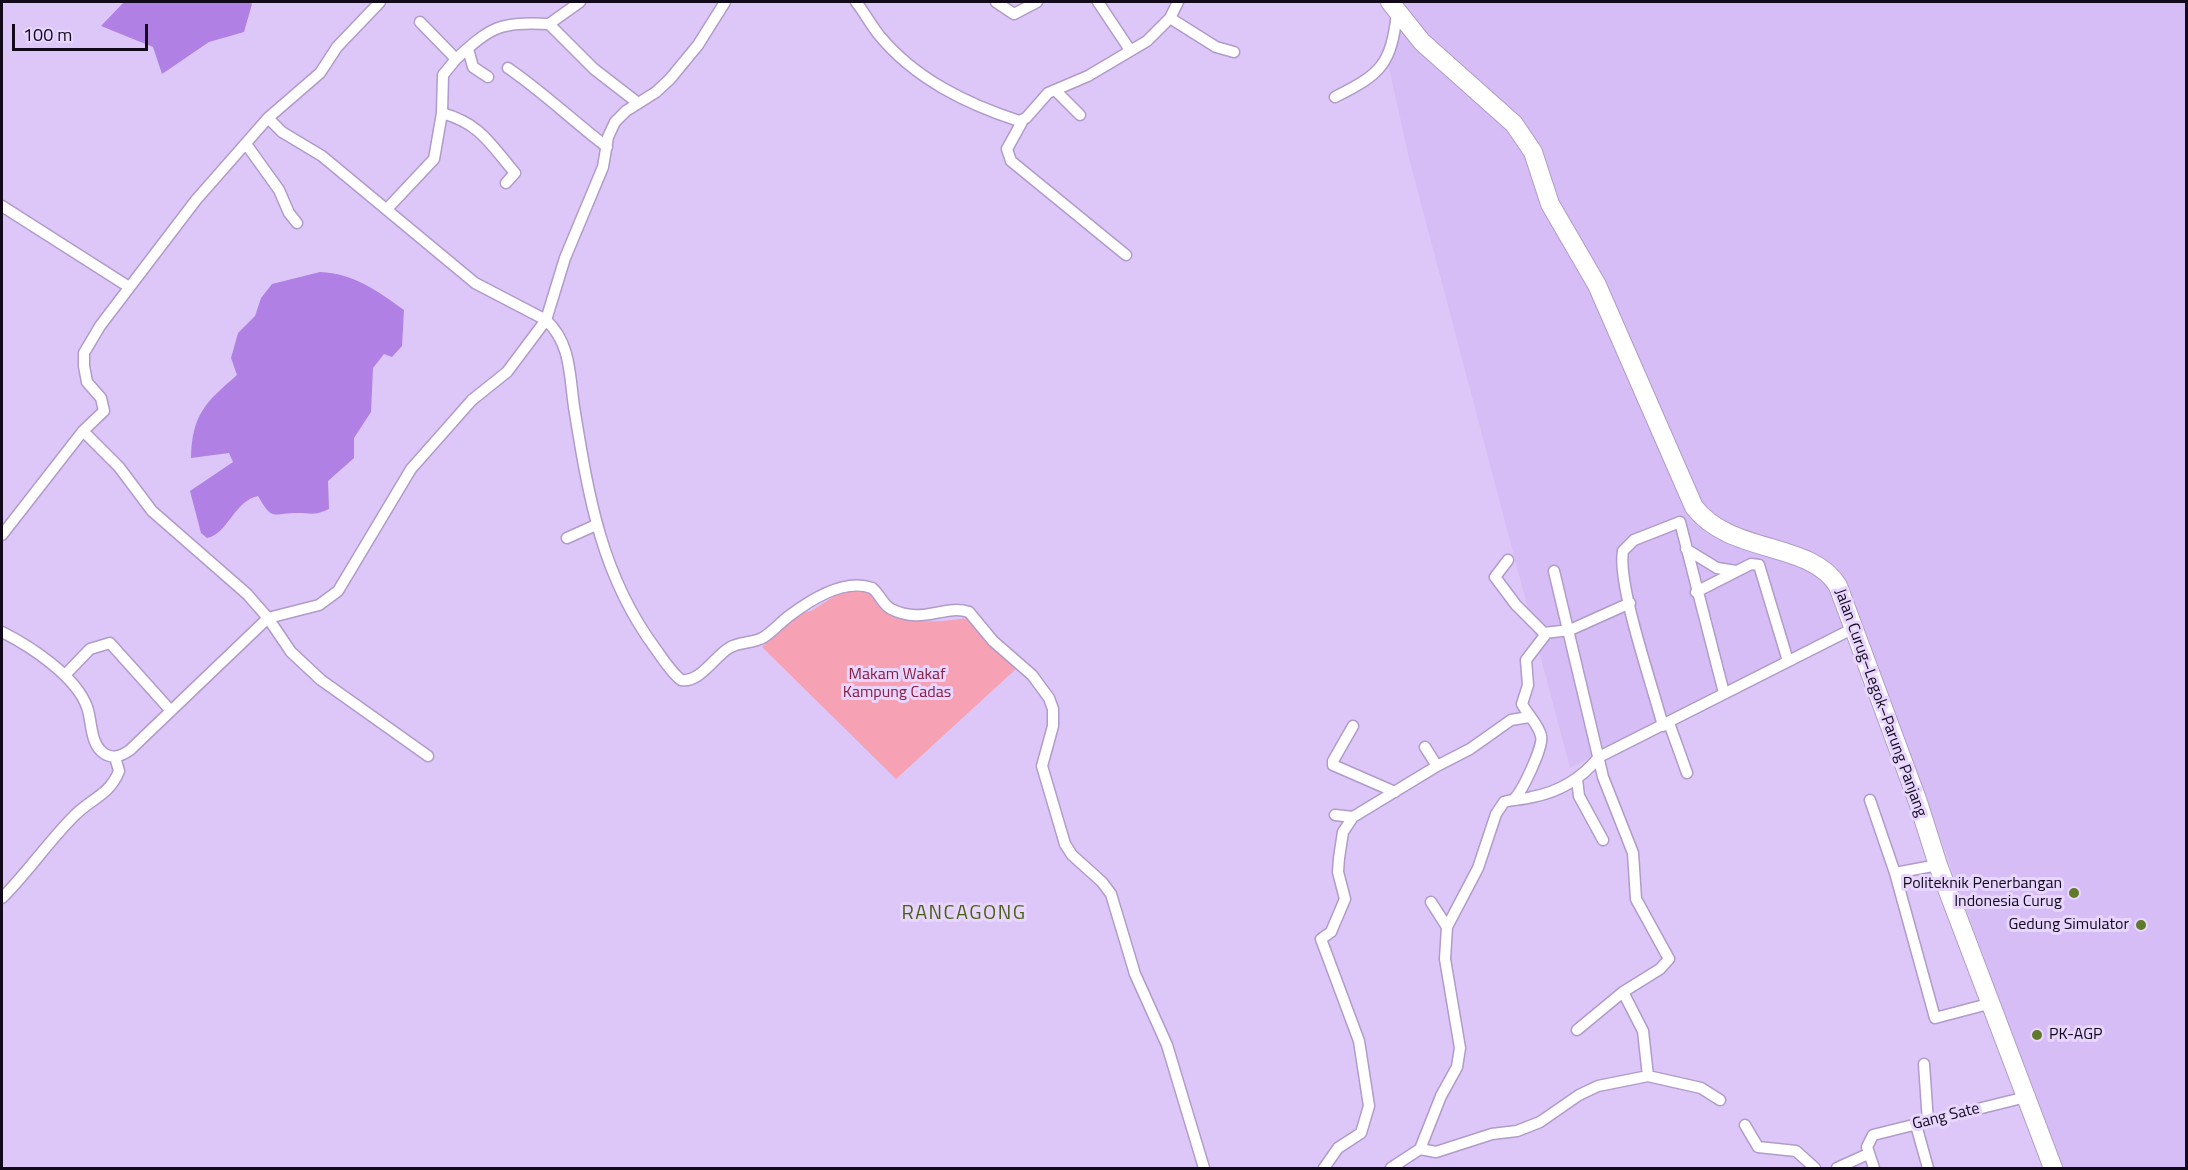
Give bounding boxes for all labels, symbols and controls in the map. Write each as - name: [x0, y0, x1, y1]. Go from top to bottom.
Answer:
- scale bar: [15, 12, 152, 50]
- text: 100 m: [23, 21, 72, 48]
- street label: Jalan Curug–Legok–Parung Panjang: [1830, 586, 1930, 820]
- park label: Makam Wakaf Kampung Cadas: [843, 665, 951, 703]
- place label: Politeknik Penerbangan Indonesia Curug: [1903, 874, 2062, 912]
- marker: Politeknik Penerbangan Indonesia Curug: [2067, 886, 2081, 900]
- district label: RANCAGONG: [901, 902, 1027, 926]
- place label: Gedung Simulator: [2008, 915, 2129, 935]
- marker: Gedung Simulator: [2134, 918, 2148, 932]
- place label: PK-AGP: [2049, 1025, 2103, 1045]
- marker: PK-AGP: [2030, 1028, 2044, 1042]
- street label: Gang Sate: [1910, 1099, 1982, 1135]

